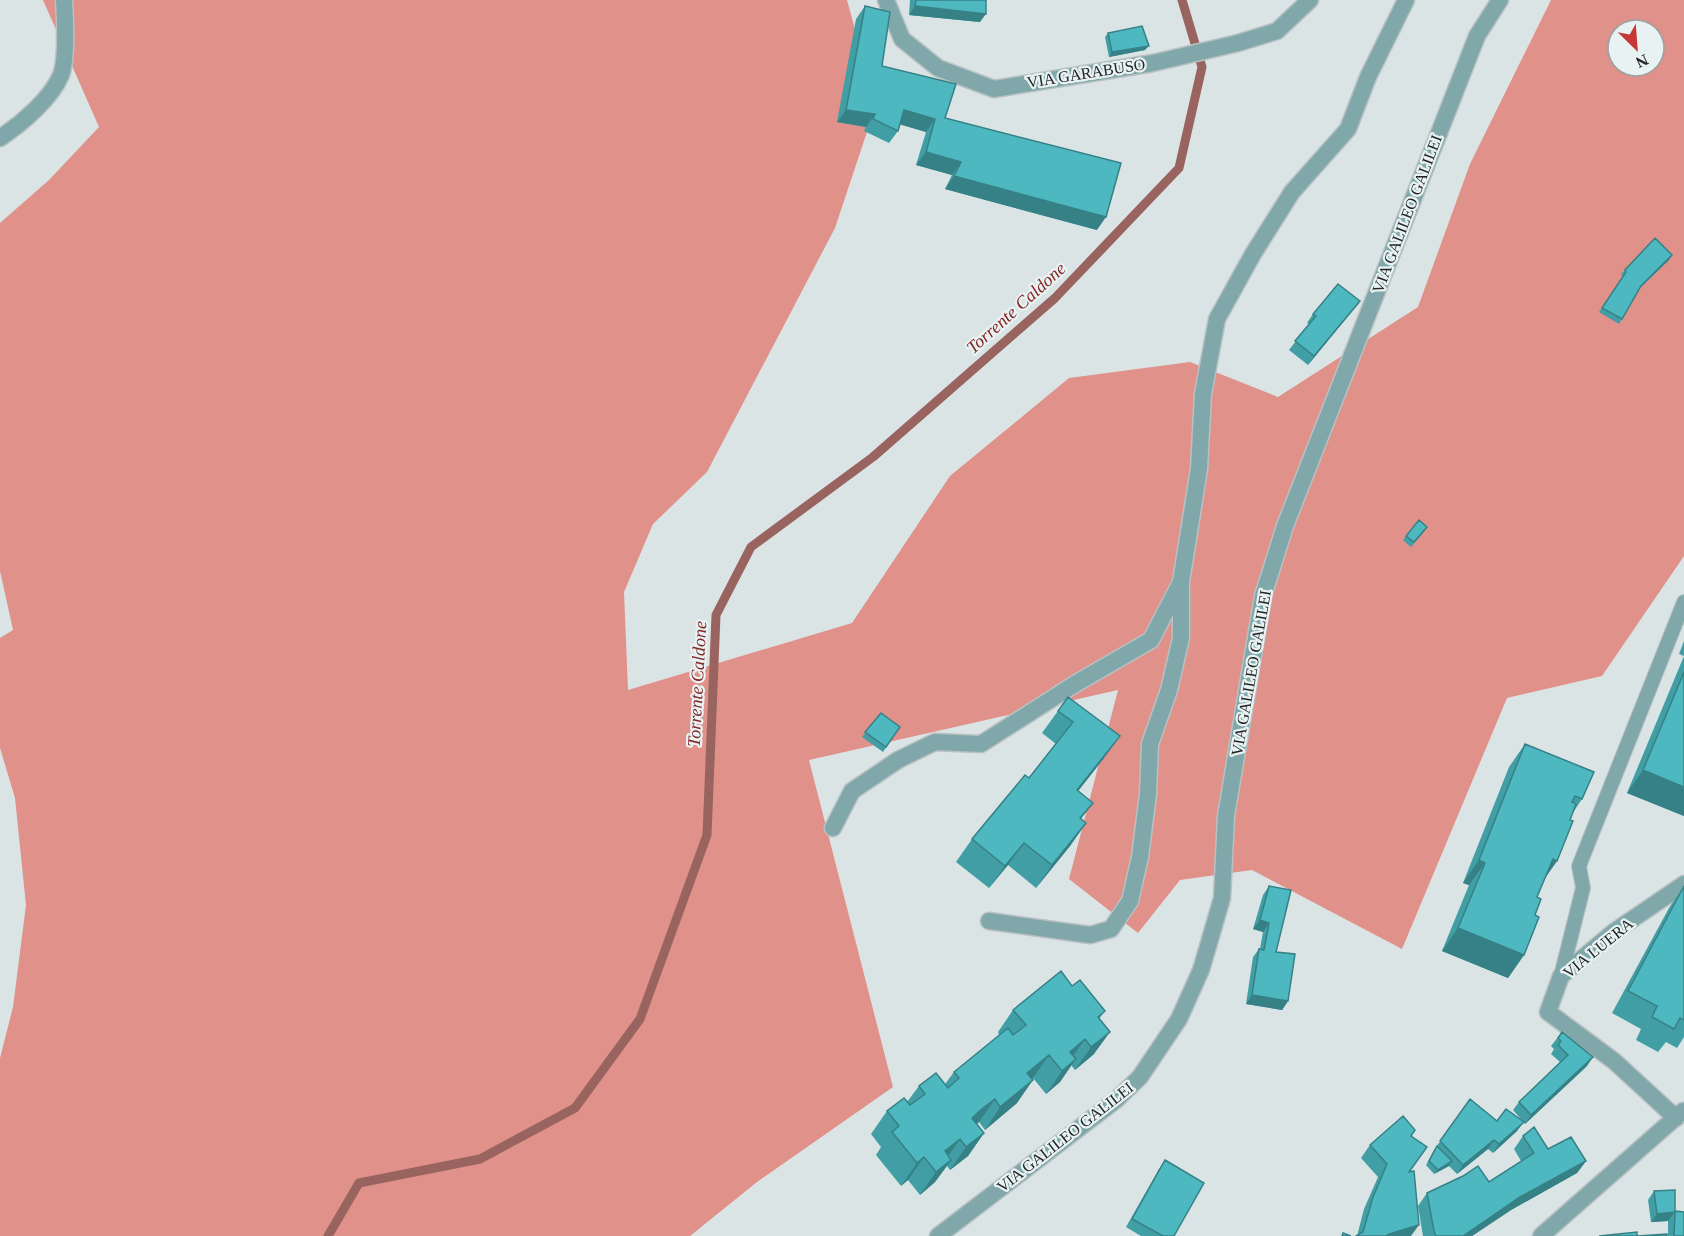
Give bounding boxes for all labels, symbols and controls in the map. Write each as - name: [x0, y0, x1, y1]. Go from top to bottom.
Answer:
- north arrow: [1606, 18, 1666, 78]
- text: N: [1633, 51, 1651, 71]
- street label: VIA GARABUSO: [1026, 55, 1146, 91]
- street label: VIA GALILEO GALILEI: [1369, 133, 1445, 295]
- water label: Torrente Caldone: [962, 258, 1070, 358]
- street label: VIA GALILEO GALILEI: [1228, 589, 1274, 757]
- water label: Torrente Caldone: [684, 620, 710, 748]
- street label: VIA LUERA: [1560, 914, 1637, 981]
- street label: VIA GALILEO GALILEI: [994, 1079, 1136, 1195]

